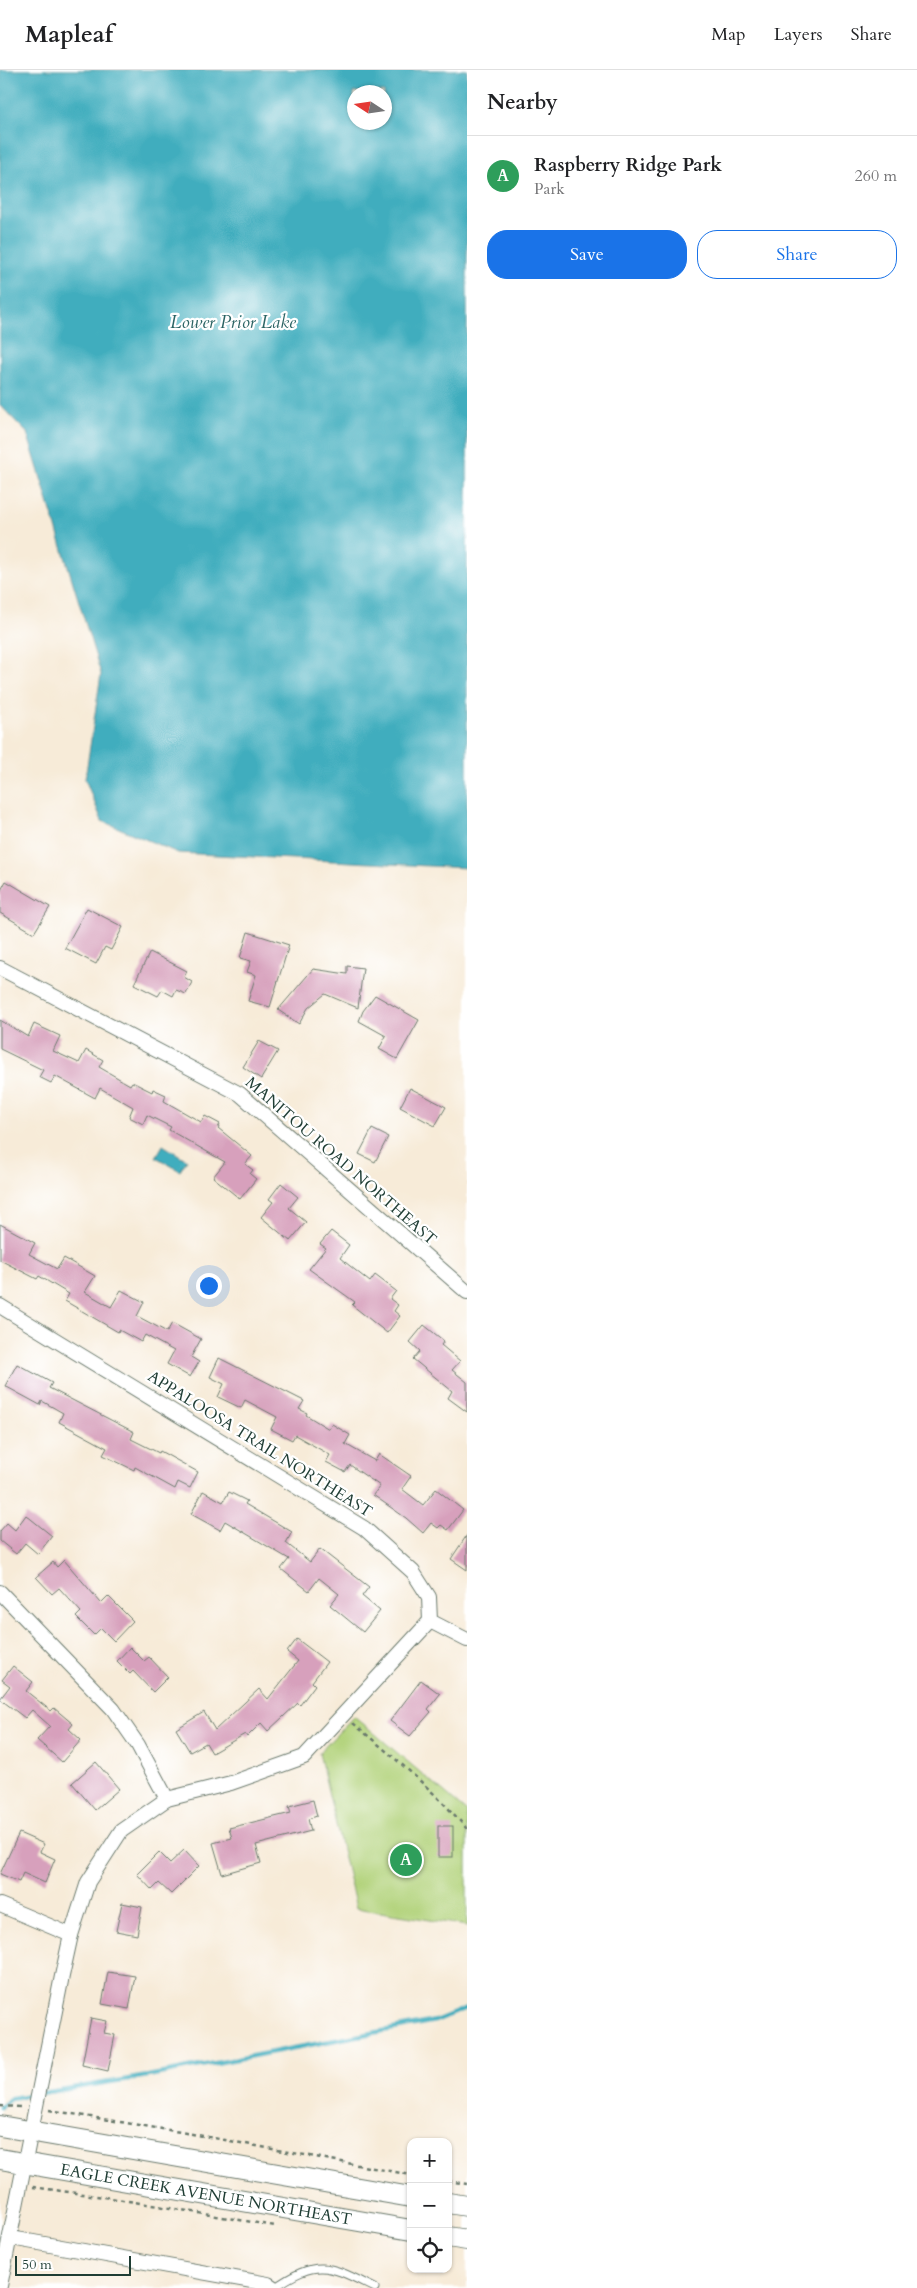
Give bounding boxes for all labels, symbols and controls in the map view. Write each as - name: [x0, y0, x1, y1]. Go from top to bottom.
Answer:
- text: Mapleaf: [25, 18, 113, 51]
- text: Map: [711, 22, 746, 47]
- text: Layers: [774, 22, 823, 47]
- text: Share: [851, 22, 892, 47]
- north arrow: [347, 85, 392, 130]
- text: Nearby: [487, 88, 558, 117]
- text: Raspberry Ridge Park: [534, 152, 722, 178]
- text: A: [497, 165, 509, 187]
- text: 260 m: [855, 165, 897, 187]
- text: Park: [534, 178, 565, 200]
- button: Save: [487, 230, 687, 279]
- button: Share: [697, 230, 897, 279]
- water label: Lower Prior Lake: [170, 310, 297, 335]
- street label: MANITOU ROAD NORTHEAST: [241, 1072, 442, 1250]
- your location: [196, 1273, 222, 1299]
- street label: APPALOOSA TRAIL NORTHEAST: [143, 1366, 377, 1523]
- pin: A: [390, 1841, 422, 1879]
- map controls: [407, 2138, 452, 2273]
- button: +: [407, 2138, 452, 2183]
- street label: EAGLE CREEK AVENUE NORTHEAST: [58, 2159, 354, 2231]
- button: −: [407, 2183, 452, 2228]
- button: locate: [407, 2228, 452, 2273]
- scale bar: [15, 2253, 131, 2276]
- text: 50 m: [22, 2255, 52, 2274]

